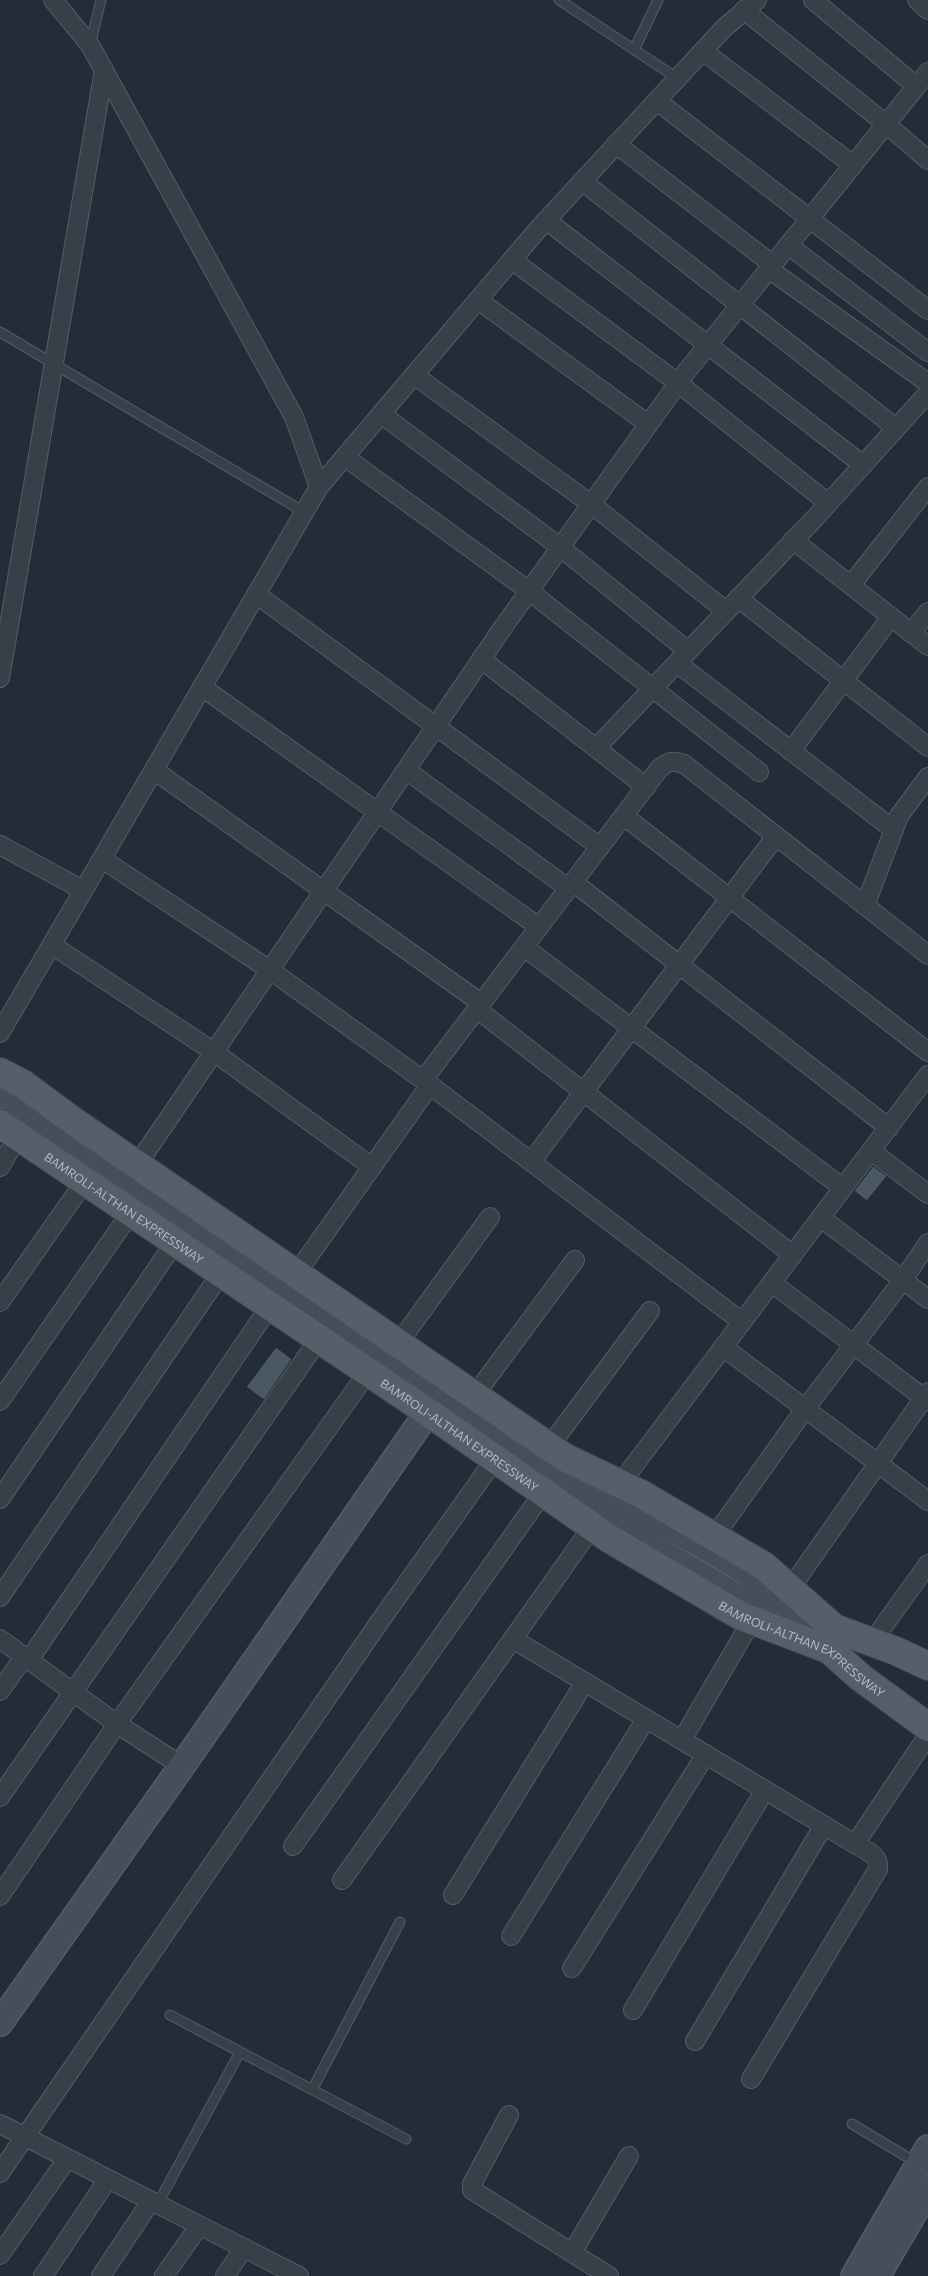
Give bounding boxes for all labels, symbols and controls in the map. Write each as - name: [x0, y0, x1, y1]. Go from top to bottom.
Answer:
- street label: BAMROLI-ALTHAN EXPRESSWAY: [42, 1149, 207, 1266]
- street label: BAMROLI-ALTHAN EXPRESSWAY: [378, 1375, 542, 1494]
- street label: BAMROLI-ALTHAN EXPRESSWAY: [717, 1598, 888, 1700]

